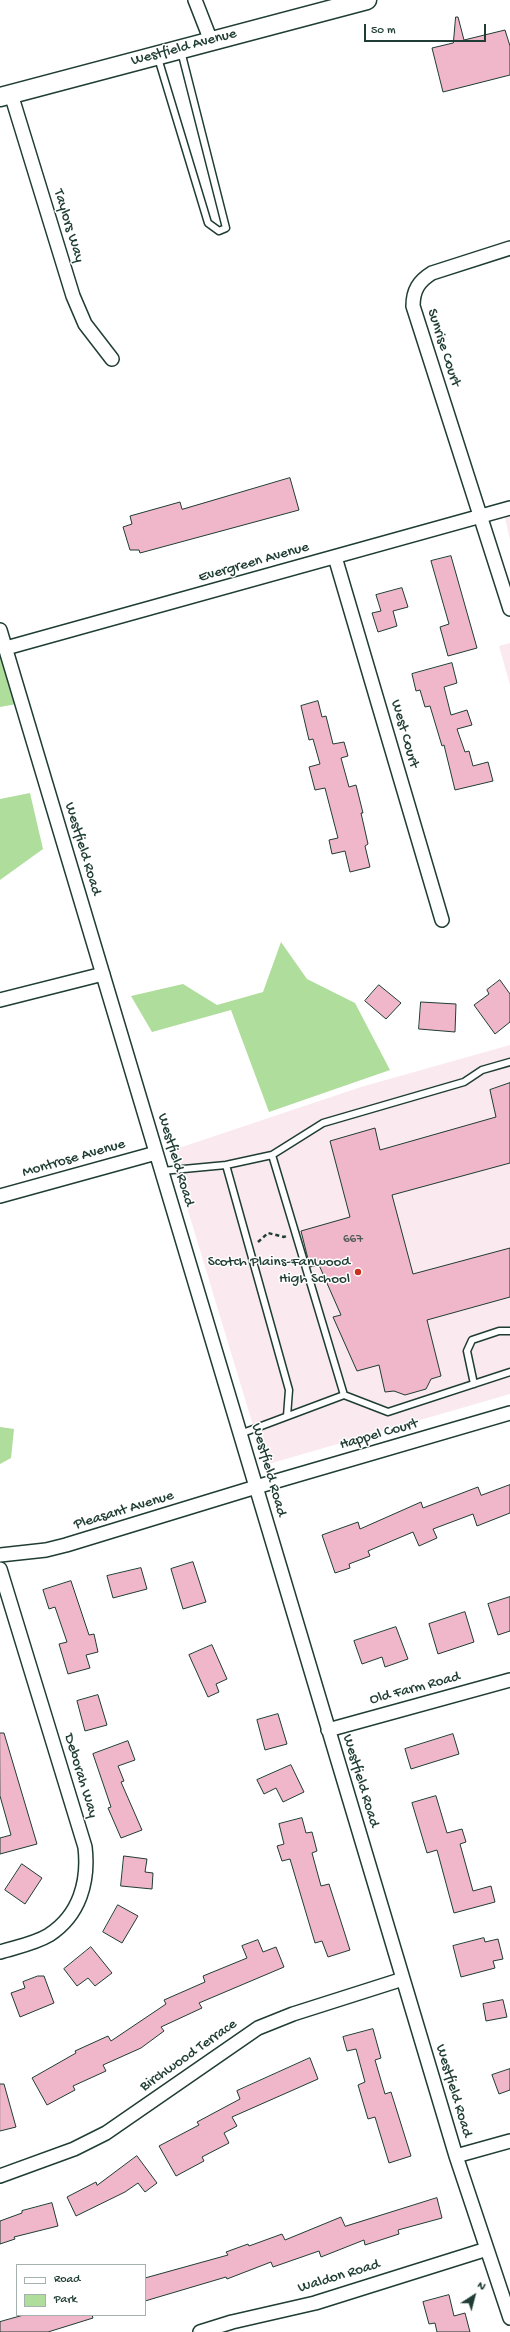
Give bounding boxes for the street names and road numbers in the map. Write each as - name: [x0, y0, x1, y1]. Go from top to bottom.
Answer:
- street label: Westfield Avenue: [129, 25, 239, 71]
- street label: Taylors Way: [48, 187, 88, 265]
- street label: Sunrise Court: [422, 307, 464, 389]
- street label: Evergreen Avenue: [197, 539, 311, 587]
- street label: West Court: [386, 698, 422, 770]
- street label: Westfield Road: [59, 800, 105, 898]
- street label: Westfield Road: [152, 1111, 198, 1209]
- street label: Montrose Avenue: [20, 1136, 128, 1182]
- street label: Happel Court: [338, 1415, 420, 1455]
- street label: Westfield Road: [246, 1421, 290, 1519]
- street label: Pleasant Avenue: [72, 1487, 176, 1535]
- street label: Old Farm Road: [368, 1668, 462, 1710]
- street label: Deborah Way: [59, 1732, 101, 1820]
- street label: Westfield Road: [337, 1732, 383, 1830]
- street label: Birchwood Terrace: [137, 2016, 241, 2096]
- street label: Westfield Road: [430, 2042, 476, 2140]
- street label: Waldon Road: [296, 2256, 382, 2298]

